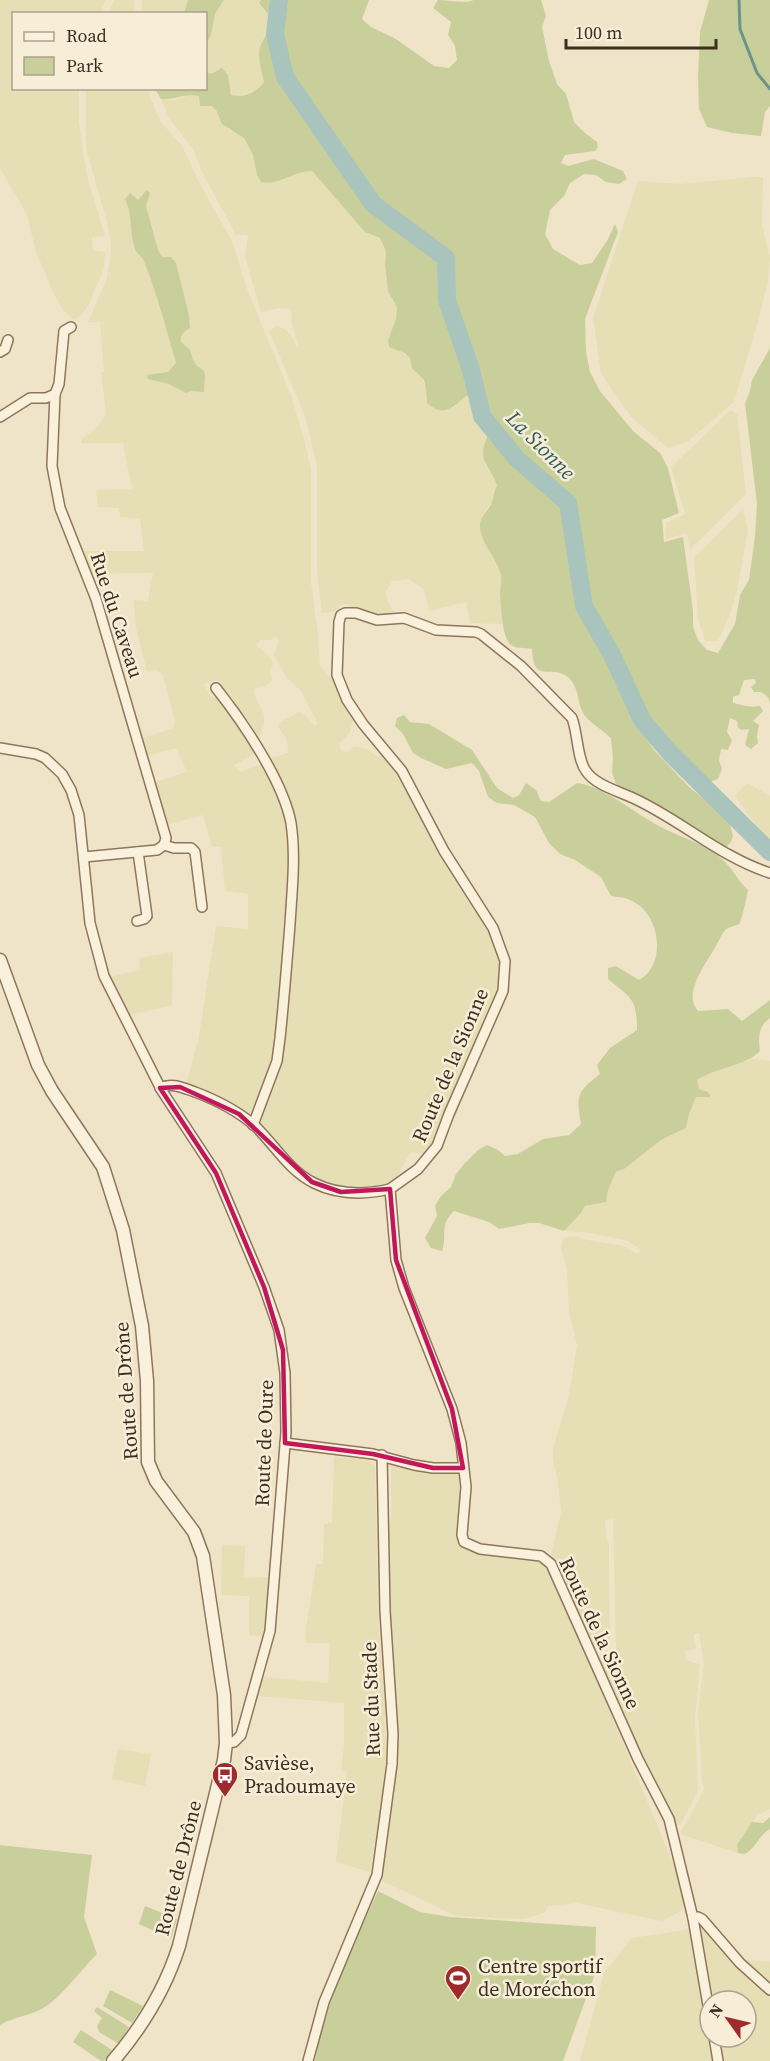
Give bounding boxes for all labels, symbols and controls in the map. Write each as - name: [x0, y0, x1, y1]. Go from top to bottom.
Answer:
- legend: [12, 12, 207, 90]
- scale bar: [566, 12, 716, 50]
- text: 100 m: [575, 20, 622, 45]
- text: Road: [66, 23, 107, 48]
- text: Park: [66, 53, 103, 78]
- water label: La Sionne: [499, 403, 582, 486]
- street label: Rue du Caveau: [84, 549, 150, 681]
- street label: Route de la Sionne: [405, 984, 495, 1146]
- street label: Route de Drône: [107, 1321, 145, 1461]
- street label: Route de Oure: [248, 1379, 280, 1507]
- street label: Route de la Sionne: [552, 1552, 648, 1714]
- street label: Rue du Stade: [355, 1641, 387, 1757]
- place label: Savièse, Pradoumaye: [244, 1749, 356, 1800]
- bus stop icon: Savièse, Pradoumaye: [210, 1760, 240, 1798]
- street label: Route de Drône: [148, 1797, 208, 1939]
- place label: Centre sportif de Moréchon: [478, 1952, 604, 2003]
- sports icon: Centre sportif de Moréchon: [443, 1963, 473, 2001]
- north arrow: [698, 1989, 758, 2049]
- text: N: [703, 1999, 728, 2022]

